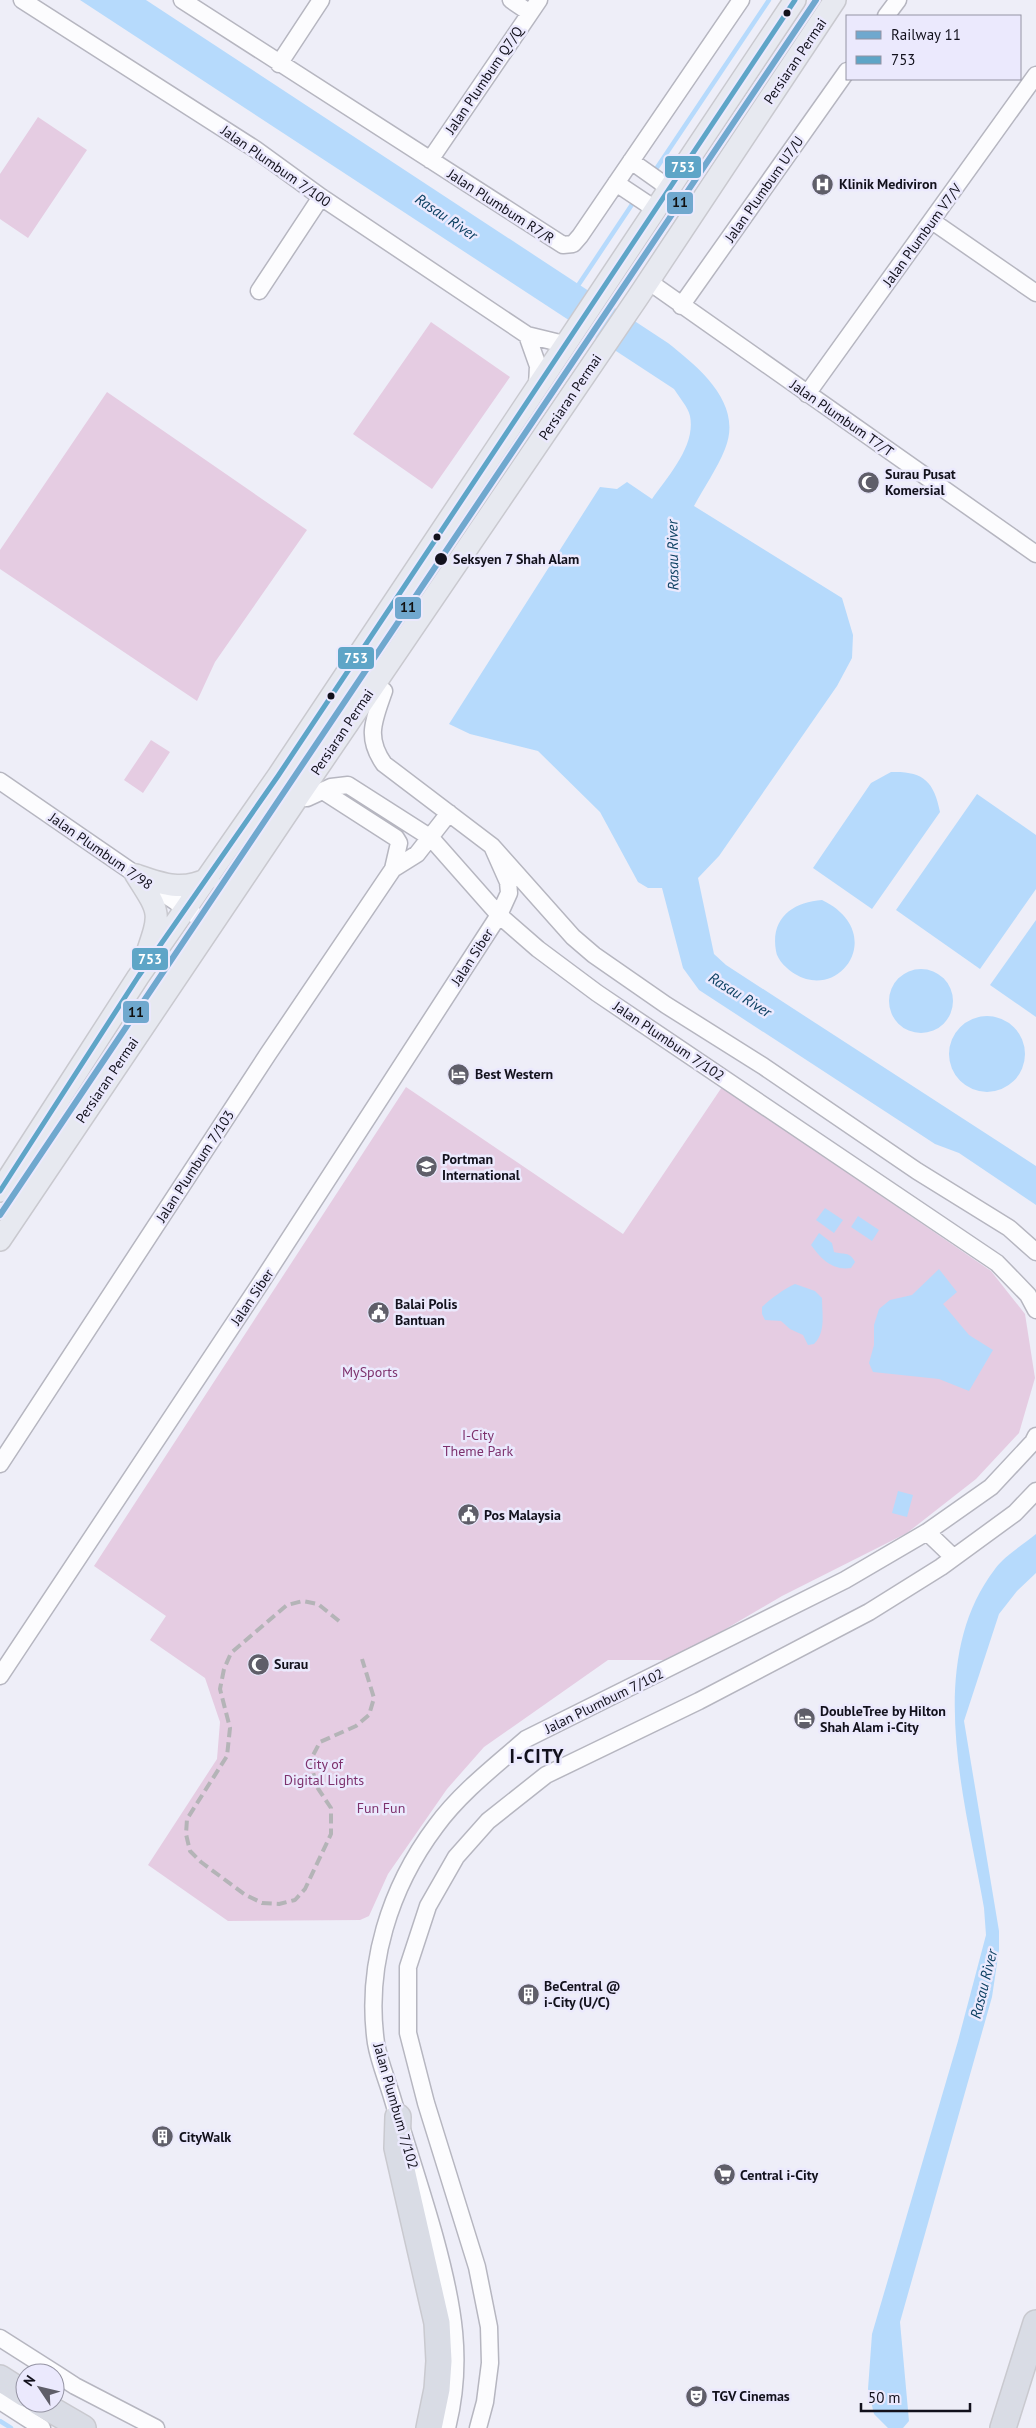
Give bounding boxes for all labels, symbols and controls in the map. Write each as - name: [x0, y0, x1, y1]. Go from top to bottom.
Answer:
- unlabelled marker: [782, 8, 792, 18]
- street label: Persiaran Permai: [760, 14, 830, 108]
- legend: [846, 15, 1021, 80]
- street label: Jalan Plumbum Q7/Q: [441, 22, 527, 138]
- text: Railway 11: [891, 25, 961, 44]
- text: 753: [891, 50, 916, 69]
- street label: Jalan Plumbum 7/100: [217, 121, 335, 211]
- street label: Jalan Plumbum U7/U: [720, 133, 807, 246]
- line badge: 753: [664, 155, 702, 179]
- text: 753: [671, 158, 695, 176]
- street label: Jalan Plumbum R7/R: [443, 164, 558, 247]
- hospital icon: Klinik Mediviron: [811, 172, 835, 196]
- place label: Klinik Mediviron: [839, 175, 937, 193]
- street label: Jalan Plumbum V7/V: [878, 180, 965, 291]
- water label: Rasau River: [412, 189, 482, 245]
- line badge: 11: [666, 191, 694, 215]
- text: 11: [672, 193, 688, 211]
- street label: Persiaran Permai: [535, 350, 605, 444]
- street label: Jalan Plumbum T7/T: [786, 375, 897, 461]
- place label: Surau Pusat Komersial: [885, 465, 956, 499]
- mosque icon: Surau Pusat Komersial: [857, 470, 881, 494]
- water label: Rasau River: [662, 518, 683, 590]
- unlabelled marker: [432, 532, 442, 542]
- place label: Seksyen 7 Shah Alam: [453, 550, 579, 568]
- marker: Seksyen 7 Shah Alam: [433, 551, 449, 567]
- line badge: 11: [394, 596, 422, 620]
- text: 11: [400, 598, 416, 616]
- line badge: 753: [337, 646, 375, 670]
- text: 753: [344, 649, 368, 667]
- street label: Persiaran Permai: [307, 685, 377, 779]
- unlabelled marker: [326, 691, 336, 701]
- street label: Jalan Plumbum 7/98: [45, 808, 156, 893]
- street label: Jalan Siber: [446, 925, 497, 990]
- line badge: 753: [131, 947, 169, 971]
- text: 753: [138, 950, 162, 968]
- water label: Rasau River: [705, 968, 776, 1022]
- street label: Jalan Plumbum 7/102: [609, 997, 728, 1085]
- line badge: 11: [122, 1000, 150, 1024]
- text: 11: [128, 1003, 144, 1021]
- street label: Persiaran Permai: [72, 1033, 142, 1127]
- hotel icon: Best Western: [447, 1062, 471, 1086]
- place label: Best Western: [475, 1065, 553, 1083]
- street label: Jalan Plumbum 7/103: [152, 1107, 238, 1226]
- place label: Portman International: [442, 1150, 521, 1184]
- school or university icon: Portman International: [414, 1155, 438, 1179]
- street label: Jalan Siber: [226, 1265, 278, 1329]
- place label: Balai Polis Bantuan: [395, 1295, 457, 1329]
- public building icon: Balai Polis Bantuan: [367, 1300, 391, 1324]
- park label: MySports: [342, 1363, 398, 1381]
- park label: I-City Theme Park: [443, 1426, 514, 1460]
- public building icon: Pos Malaysia: [456, 1503, 480, 1527]
- place label: Pos Malaysia: [484, 1506, 561, 1524]
- mosque icon: Surau: [246, 1652, 270, 1676]
- place label: Surau: [274, 1655, 308, 1673]
- street label: Jalan Plumbum 7/102: [541, 1664, 666, 1738]
- place label: DoubleTree by Hilton Shah Alam i-City: [820, 1702, 946, 1736]
- hotel icon: DoubleTree by Hilton Shah Alam i-City: [792, 1707, 816, 1731]
- district label: I-CITY: [509, 1744, 565, 1768]
- park label: City of Digital Lights: [284, 1755, 364, 1789]
- park label: Fun Fun: [357, 1799, 405, 1817]
- water label: Rasau River: [966, 1946, 1002, 2020]
- place label: BeCentral @ i-City (U/C): [544, 1977, 621, 2011]
- building icon: BeCentral @ i-City (U/C): [516, 1982, 540, 2006]
- street label: Jalan Plumbum 7/102: [369, 2040, 423, 2171]
- building icon: CityWalk: [151, 2125, 175, 2149]
- place label: CityWalk: [179, 2128, 231, 2146]
- supermarket icon: Central i-City: [712, 2163, 736, 2187]
- place label: Central i-City: [740, 2166, 818, 2184]
- north arrow: [15, 2363, 65, 2413]
- text: N: [19, 2372, 39, 2389]
- scale bar: [861, 2380, 970, 2412]
- theatre icon: TGV Cinemas: [684, 2384, 708, 2408]
- place label: TGV Cinemas: [712, 2387, 790, 2405]
- text: 50 m: [868, 2388, 901, 2407]

